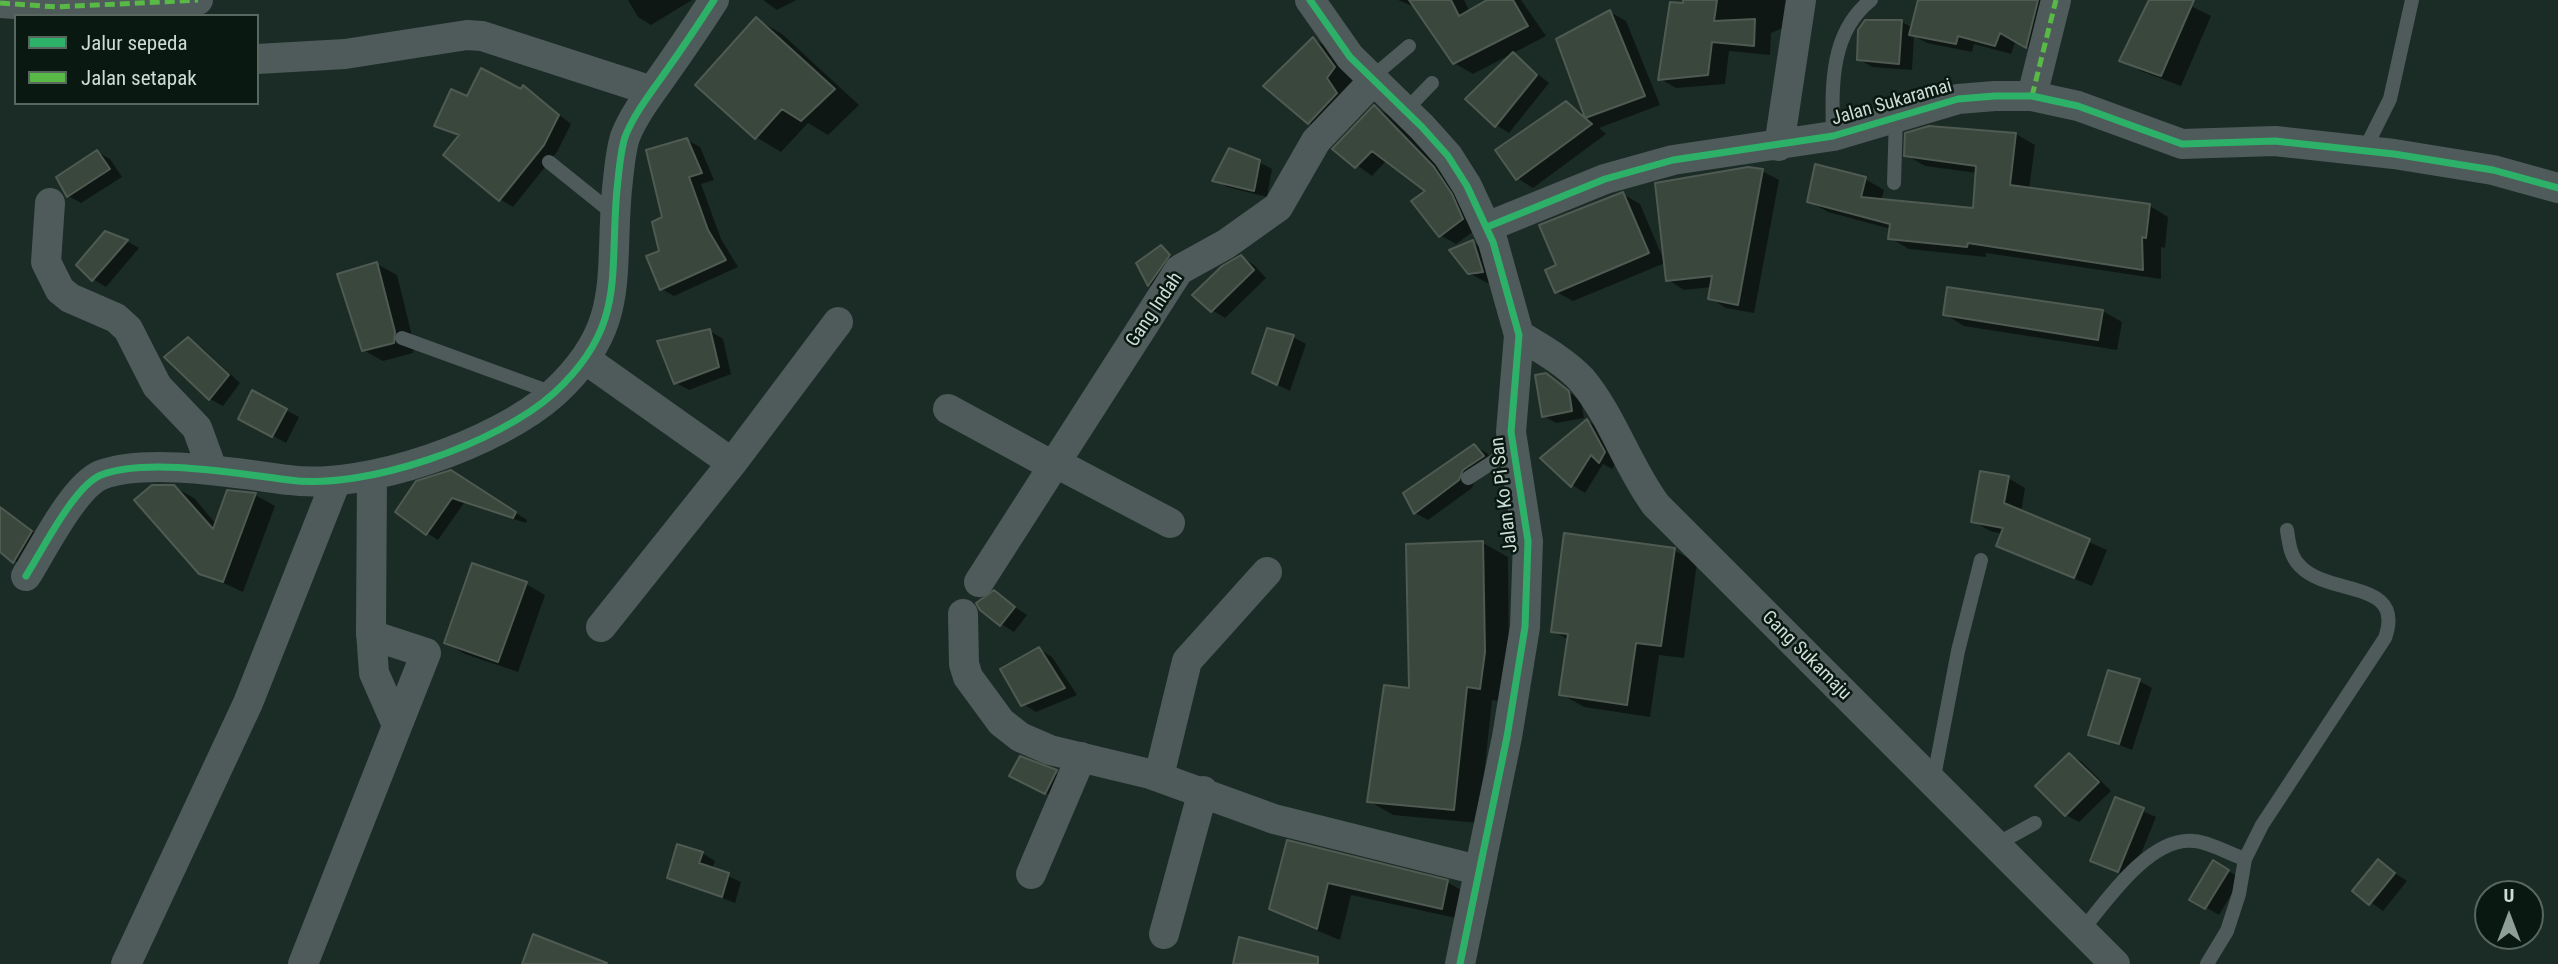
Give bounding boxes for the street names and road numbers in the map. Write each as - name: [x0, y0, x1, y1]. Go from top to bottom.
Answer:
- street label: Jalan Sukaramai: [1829, 75, 1955, 131]
- street label: Gang Indah: [1122, 268, 1188, 352]
- street label: Jalan Ko Pi San: [1487, 436, 1523, 554]
- street label: Gang Sukamaju: [1757, 607, 1855, 705]

